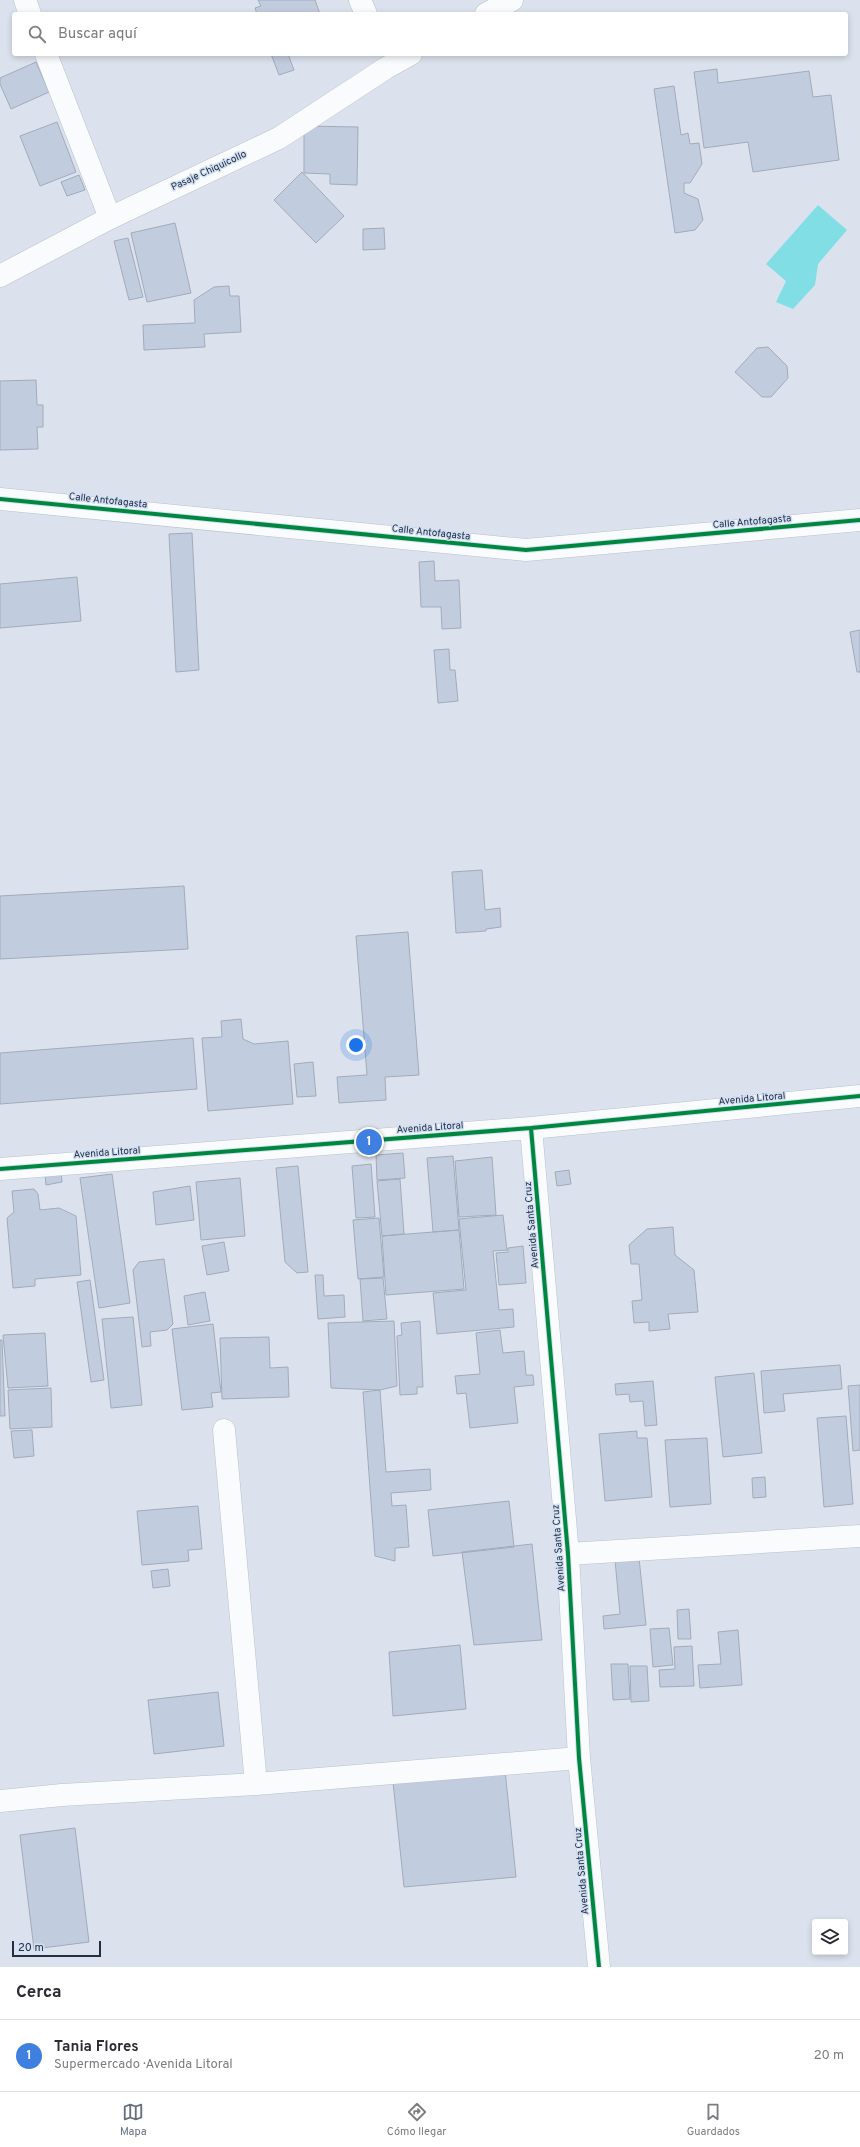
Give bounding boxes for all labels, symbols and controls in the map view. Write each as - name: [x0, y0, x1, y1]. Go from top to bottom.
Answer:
- search box: [12, 12, 848, 56]
- icon: search: [26, 23, 48, 45]
- text: Buscar aquí: [58, 25, 137, 44]
- street label: Pasaje Chiquicollo: [169, 148, 249, 194]
- street label: Calle Antofagasta: [68, 490, 148, 512]
- street label: Calle Antofagasta: [712, 512, 792, 532]
- street label: Calle Antofagasta: [391, 522, 471, 544]
- your location: [346, 1035, 366, 1055]
- street label: Avenida Litoral: [718, 1090, 786, 1108]
- street label: Avenida Litoral: [396, 1119, 464, 1137]
- pin: 1: [356, 1127, 382, 1157]
- street label: Avenida Litoral: [73, 1144, 141, 1162]
- street label: Avenida Santa Cruz: [522, 1181, 542, 1269]
- street label: Avenida Santa Cruz: [549, 1504, 569, 1592]
- street label: Avenida Santa Cruz: [572, 1827, 592, 1915]
- map controls: [812, 1919, 848, 1955]
- button: layers: [812, 1919, 848, 1955]
- scale bar: [12, 1939, 101, 1958]
- text: 20 m: [18, 1941, 44, 1955]
- text: Cerca: [16, 1982, 62, 2004]
- text: Tania Flores: [54, 2038, 139, 2057]
- text: 1: [26, 2048, 32, 2064]
- text: 20 m: [814, 2048, 844, 2064]
- text: Supermercado · Avenida Litoral: [54, 2057, 233, 2073]
- tab: Mapa: [120, 2101, 147, 2139]
- tab: Cómo llegar: [387, 2101, 447, 2139]
- tab: Guardados: [687, 2101, 740, 2139]

